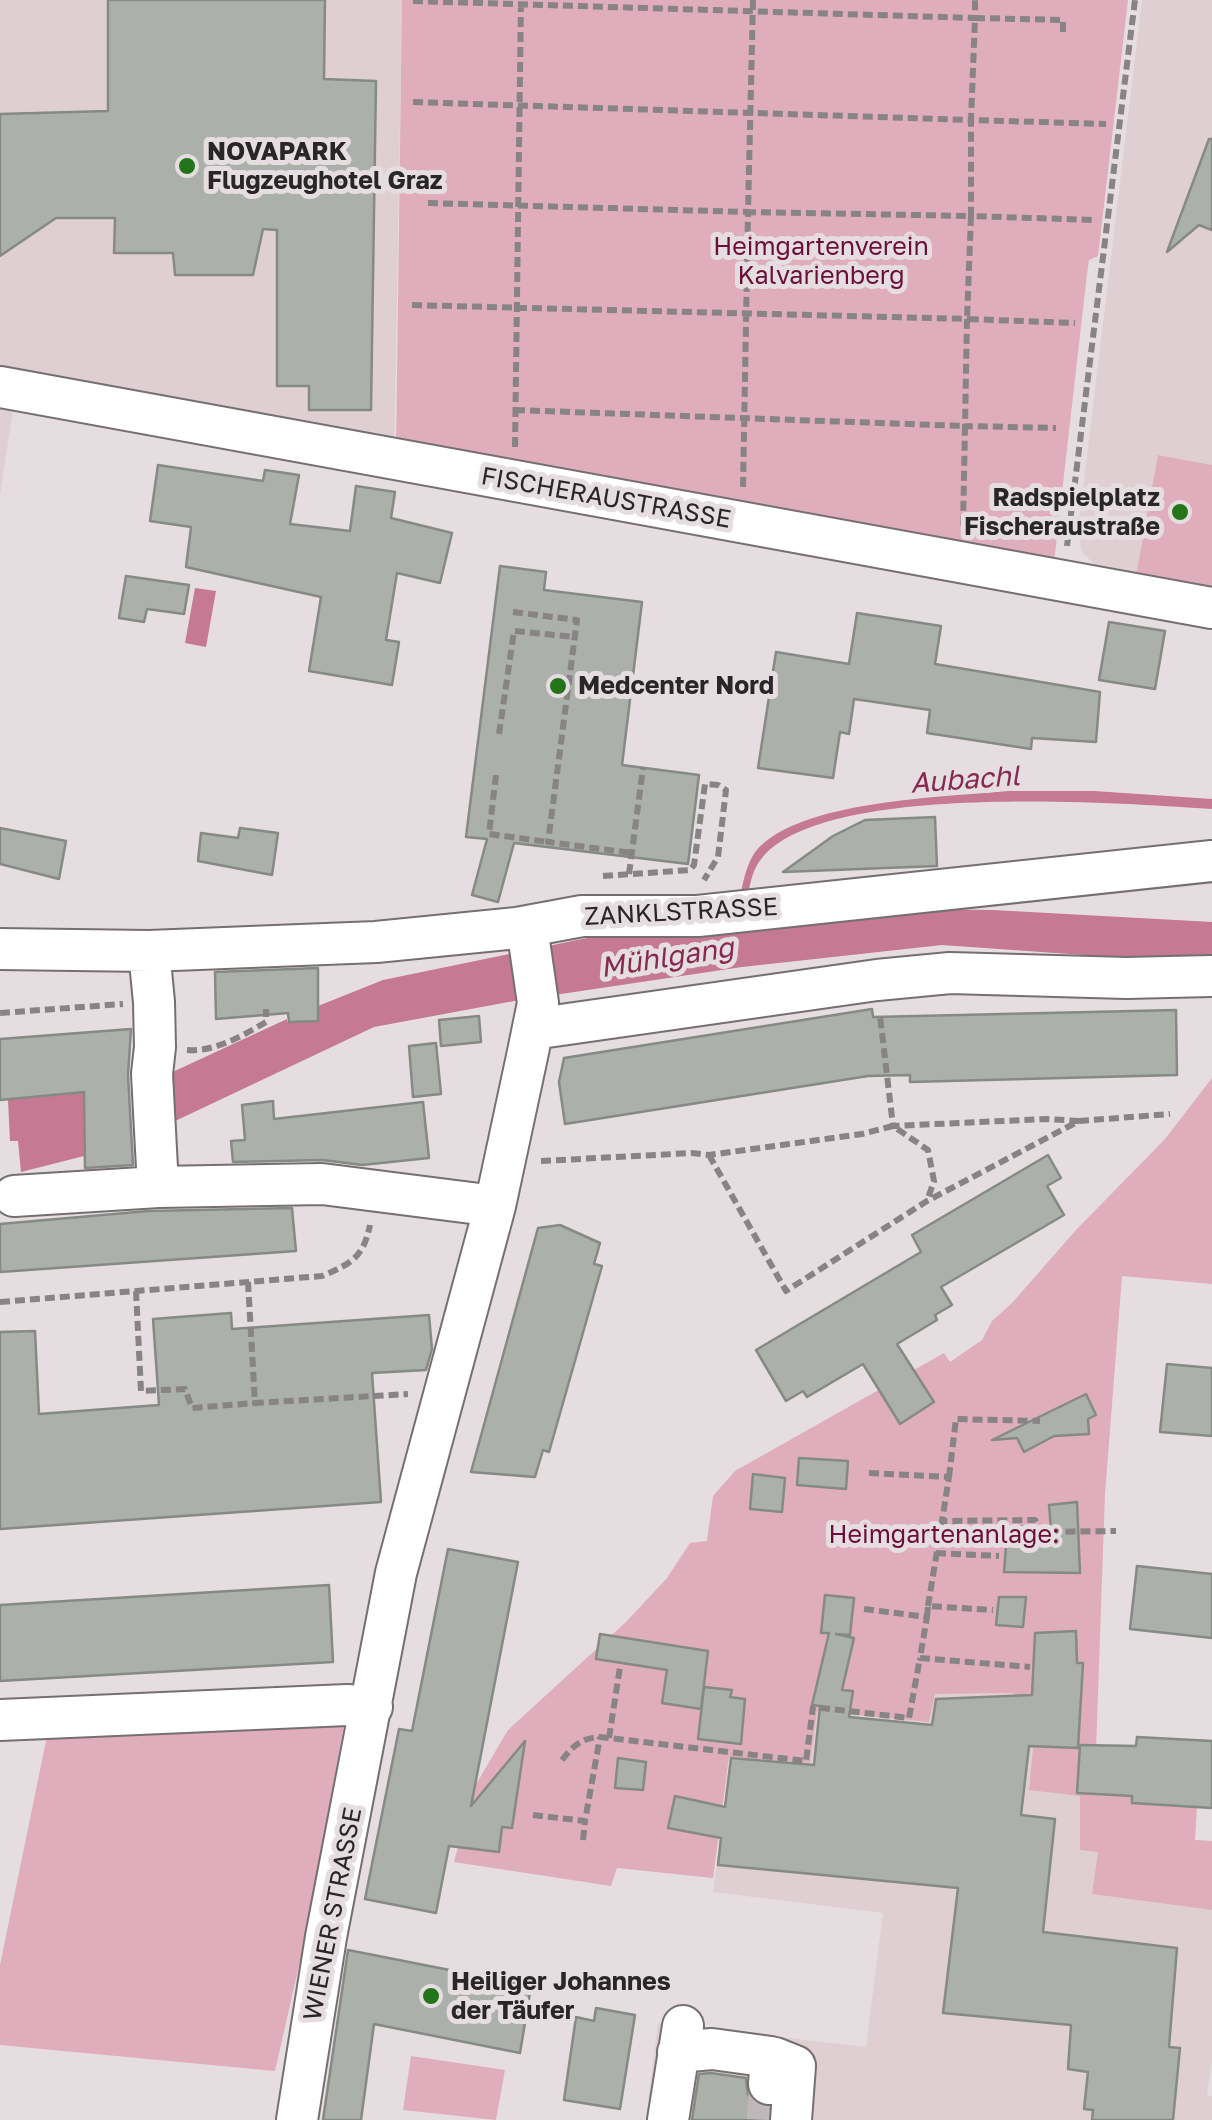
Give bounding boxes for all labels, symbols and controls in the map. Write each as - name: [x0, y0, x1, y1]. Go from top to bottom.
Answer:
- place label: NOVAPARK Flugzeughotel Graz: [207, 137, 443, 196]
- marker: NOVAPARK Flugzeughotel Graz: [176, 155, 198, 177]
- park label: Heimgartenverein Kalvarienberg: [713, 232, 929, 291]
- street label: FISCHERAUSTRASSE: [479, 461, 733, 535]
- place label: Radspielplatz Fischeraustraße: [964, 483, 1160, 542]
- marker: Radspielplatz Fischeraustraße: [1169, 501, 1191, 523]
- place label: Medcenter Nord: [578, 671, 774, 701]
- marker: Medcenter Nord: [547, 675, 569, 697]
- water label: Aubachl: [909, 759, 1021, 801]
- street label: ZANKLSTRASSE: [583, 892, 779, 932]
- water label: Mühlgang: [598, 931, 736, 985]
- park label: Heimgartenanlage:: [829, 1520, 1059, 1550]
- street label: WIENER STRASSE: [298, 1805, 368, 2023]
- place label: Heiliger Johannes der Täufer: [451, 1967, 671, 2026]
- marker: Heiliger Johannes der Täufer: [420, 1985, 442, 2007]

